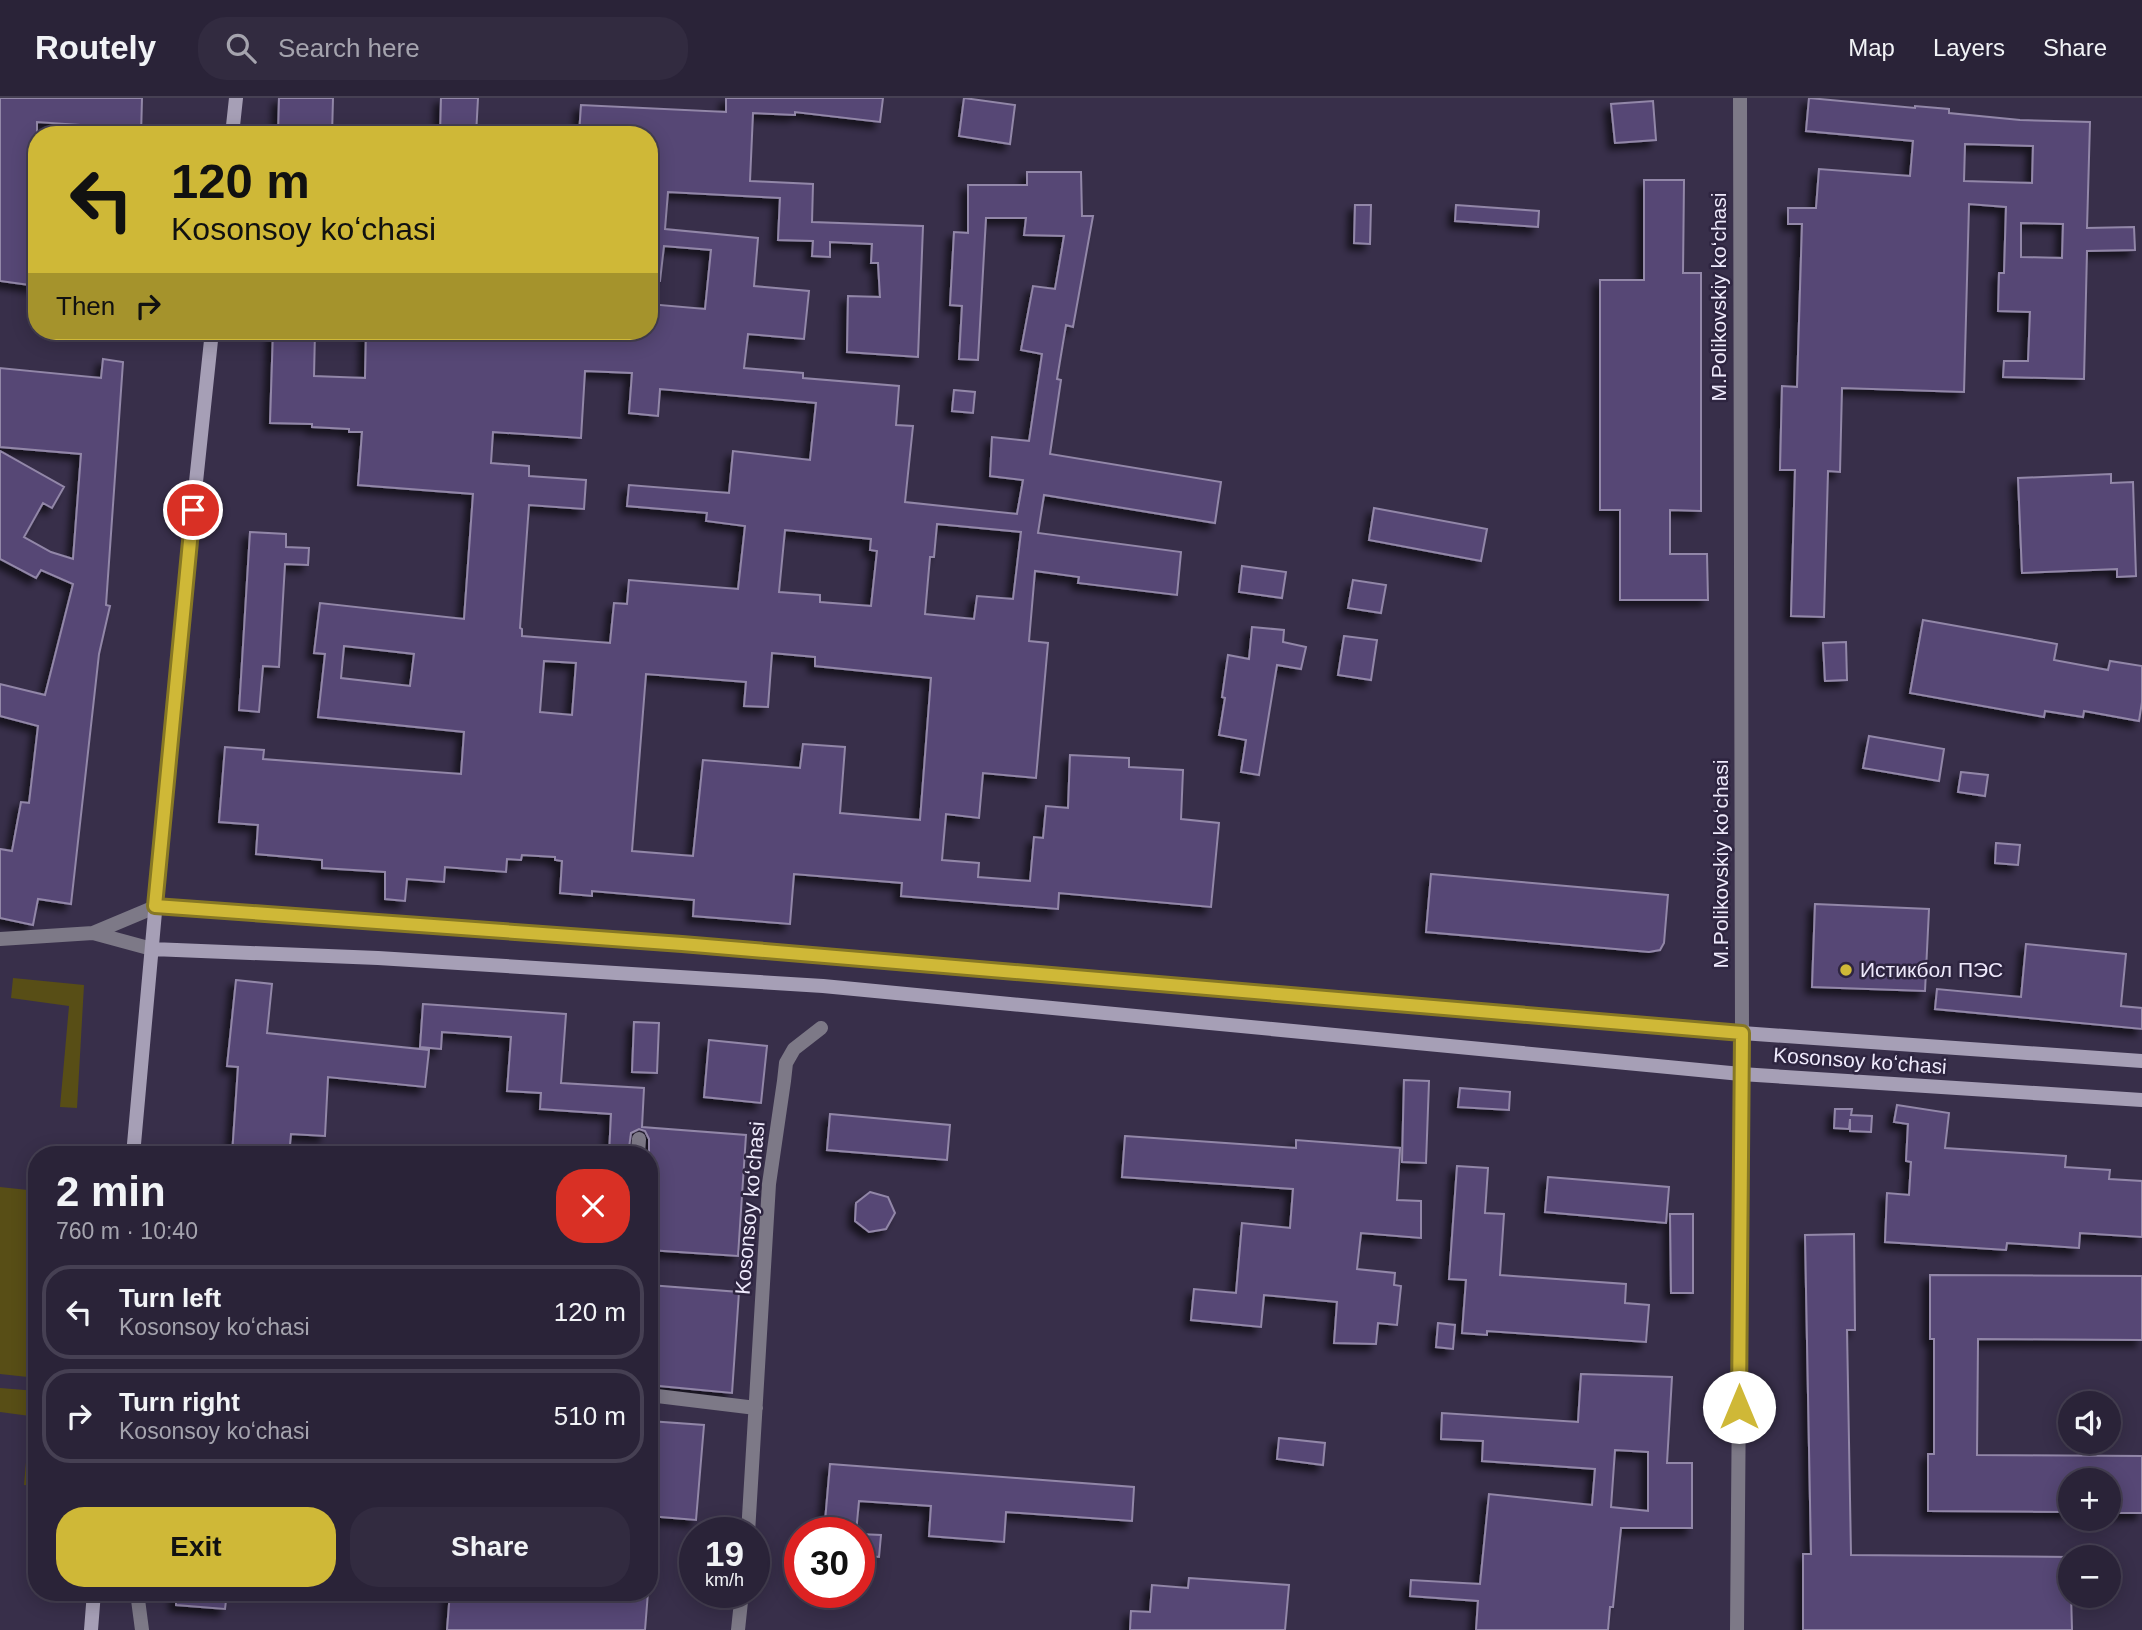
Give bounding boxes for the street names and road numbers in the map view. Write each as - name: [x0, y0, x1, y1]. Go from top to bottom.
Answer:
- street label: M.Polikovskiy koʻchasi: [1707, 193, 1730, 401]
- street label: M.Polikovskiy koʻchasi: [1709, 760, 1732, 968]
- street label: Kosonsoy koʻchasi: [1772, 1043, 1948, 1078]
- street label: Kosonsoy koʻchasi: [730, 1120, 769, 1296]

